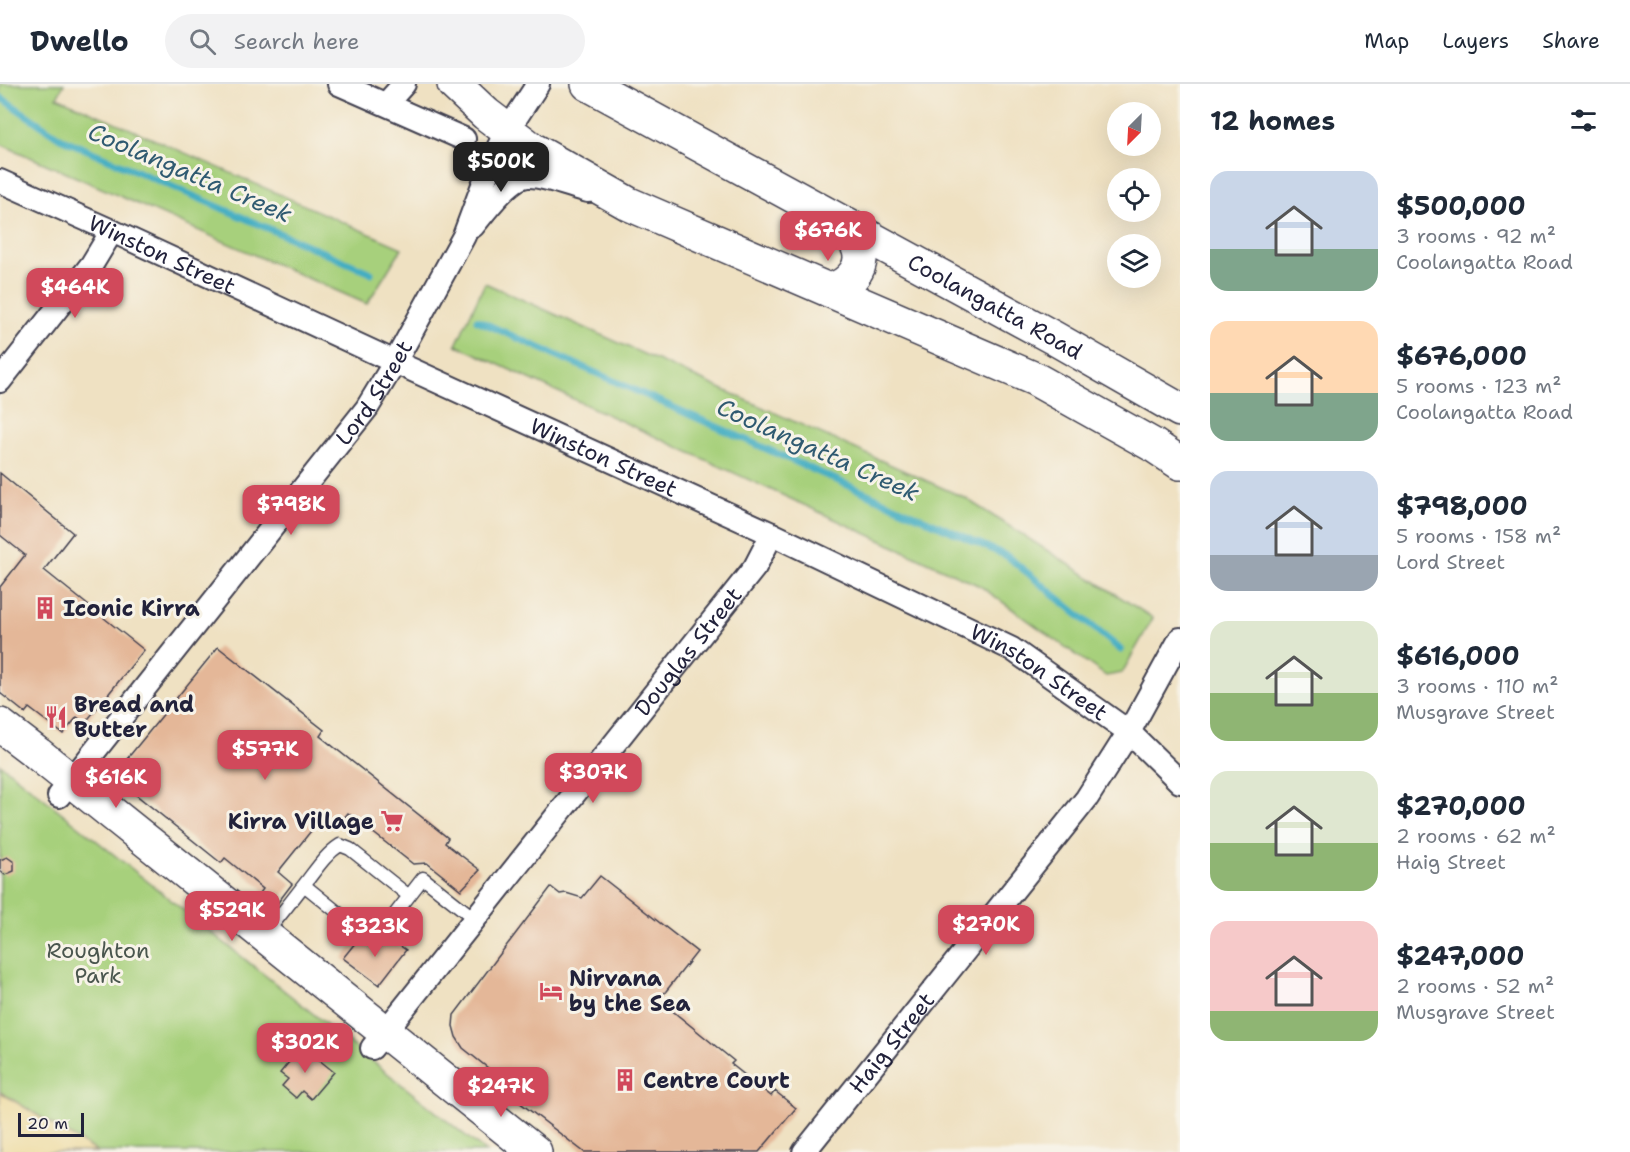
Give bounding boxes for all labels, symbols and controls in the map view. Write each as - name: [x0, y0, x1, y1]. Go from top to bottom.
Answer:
- search box: [165, 14, 585, 68]
- text: Dwello: [30, 22, 129, 60]
- icon: search: [186, 25, 219, 58]
- text: Search here: [234, 27, 360, 56]
- text: Map: [1364, 27, 1409, 55]
- text: Layers: [1442, 27, 1509, 55]
- text: Share: [1542, 27, 1600, 55]
- north arrow: [1107, 102, 1161, 156]
- map controls: [1107, 102, 1161, 288]
- text: 12 homes: [1210, 103, 1335, 138]
- icon: filters: [1567, 104, 1600, 137]
- water label: Coolangatta Creek: [83, 116, 297, 231]
- pin: $500K: [459, 142, 543, 193]
- text: $500K: [467, 148, 535, 174]
- button: locate: [1107, 168, 1161, 222]
- text: $500,000: [1396, 188, 1526, 223]
- icon: home: [1258, 195, 1330, 267]
- street label: Winston Street: [84, 208, 240, 301]
- pin: $676K: [786, 211, 870, 262]
- text: $676K: [794, 217, 862, 243]
- text: 3 rooms · 92 m²: [1396, 223, 1556, 249]
- button: layers: [1107, 234, 1161, 288]
- street label: Coolangatta Road: [903, 247, 1088, 366]
- text: Coolangatta Road: [1396, 249, 1573, 275]
- pin: $464K: [33, 268, 117, 319]
- text: $464K: [40, 274, 110, 300]
- street label: Lord Street: [329, 335, 419, 451]
- text: $676,000: [1396, 338, 1527, 373]
- icon: home: [1258, 345, 1330, 417]
- text: 5 rooms · 123 m²: [1396, 373, 1562, 399]
- water label: Coolangatta Creek: [712, 391, 925, 509]
- text: Coolangatta Road: [1396, 399, 1573, 425]
- street label: Winston Street: [526, 411, 682, 503]
- pin: $798K: [249, 485, 333, 536]
- text: $798,000: [1396, 488, 1528, 523]
- text: $798K: [257, 491, 325, 517]
- icon: home: [1258, 495, 1330, 567]
- text: 5 rooms · 158 m²: [1396, 523, 1561, 549]
- text: Lord Street: [1396, 549, 1505, 575]
- street label: Douglas Street: [628, 581, 748, 722]
- place label: Iconic Kirra: [63, 594, 200, 623]
- building icon: Iconic Kirra: [32, 595, 58, 621]
- street label: Winston Street: [966, 617, 1114, 727]
- text: $616,000: [1396, 638, 1520, 673]
- icon: home: [1258, 645, 1330, 717]
- text: 3 rooms · 110 m²: [1396, 673, 1559, 699]
- place label: Bread and Butter: [74, 690, 194, 744]
- text: Musgrave Street: [1396, 699, 1555, 725]
- restaurant icon: Bread and Butter: [43, 704, 69, 730]
- pin: $577K: [223, 730, 307, 781]
- text: $577K: [231, 736, 299, 762]
- pin: $307K: [551, 753, 635, 804]
- pin: $616K: [74, 758, 158, 809]
- text: $307K: [559, 759, 627, 785]
- text: $616K: [85, 764, 147, 790]
- text: $270,000: [1396, 788, 1526, 823]
- icon: home: [1258, 795, 1330, 867]
- place label: Kirra Village: [228, 807, 374, 836]
- supermarket icon: Kirra Village: [379, 808, 405, 834]
- text: 2 rooms · 62 m²: [1396, 823, 1556, 849]
- text: Haig Street: [1396, 849, 1506, 875]
- pin: $529K: [190, 891, 274, 942]
- text: $529K: [199, 897, 265, 923]
- pin: $270K: [944, 905, 1028, 956]
- pin: $323K: [333, 907, 417, 958]
- text: $270K: [952, 911, 1020, 937]
- text: $323K: [341, 913, 409, 939]
- park label: Roughton Park: [46, 936, 150, 990]
- text: $247,000: [1396, 938, 1525, 973]
- icon: home: [1258, 945, 1330, 1017]
- place label: Nirvana by the Sea: [569, 964, 691, 1018]
- text: 2 rooms · 52 m²: [1396, 973, 1554, 999]
- hotel icon: Nirvana by the Sea: [538, 978, 564, 1004]
- street label: Haig Street: [842, 986, 941, 1099]
- text: Musgrave Street: [1396, 999, 1555, 1025]
- pin: $302K: [263, 1023, 347, 1074]
- text: $302K: [271, 1029, 339, 1055]
- place label: Centre Court: [643, 1066, 790, 1095]
- pin: $247K: [459, 1067, 543, 1118]
- building icon: Centre Court: [612, 1067, 638, 1093]
- text: $247K: [467, 1073, 535, 1099]
- scale bar: [18, 1110, 84, 1138]
- text: 20 m: [27, 1113, 68, 1134]

